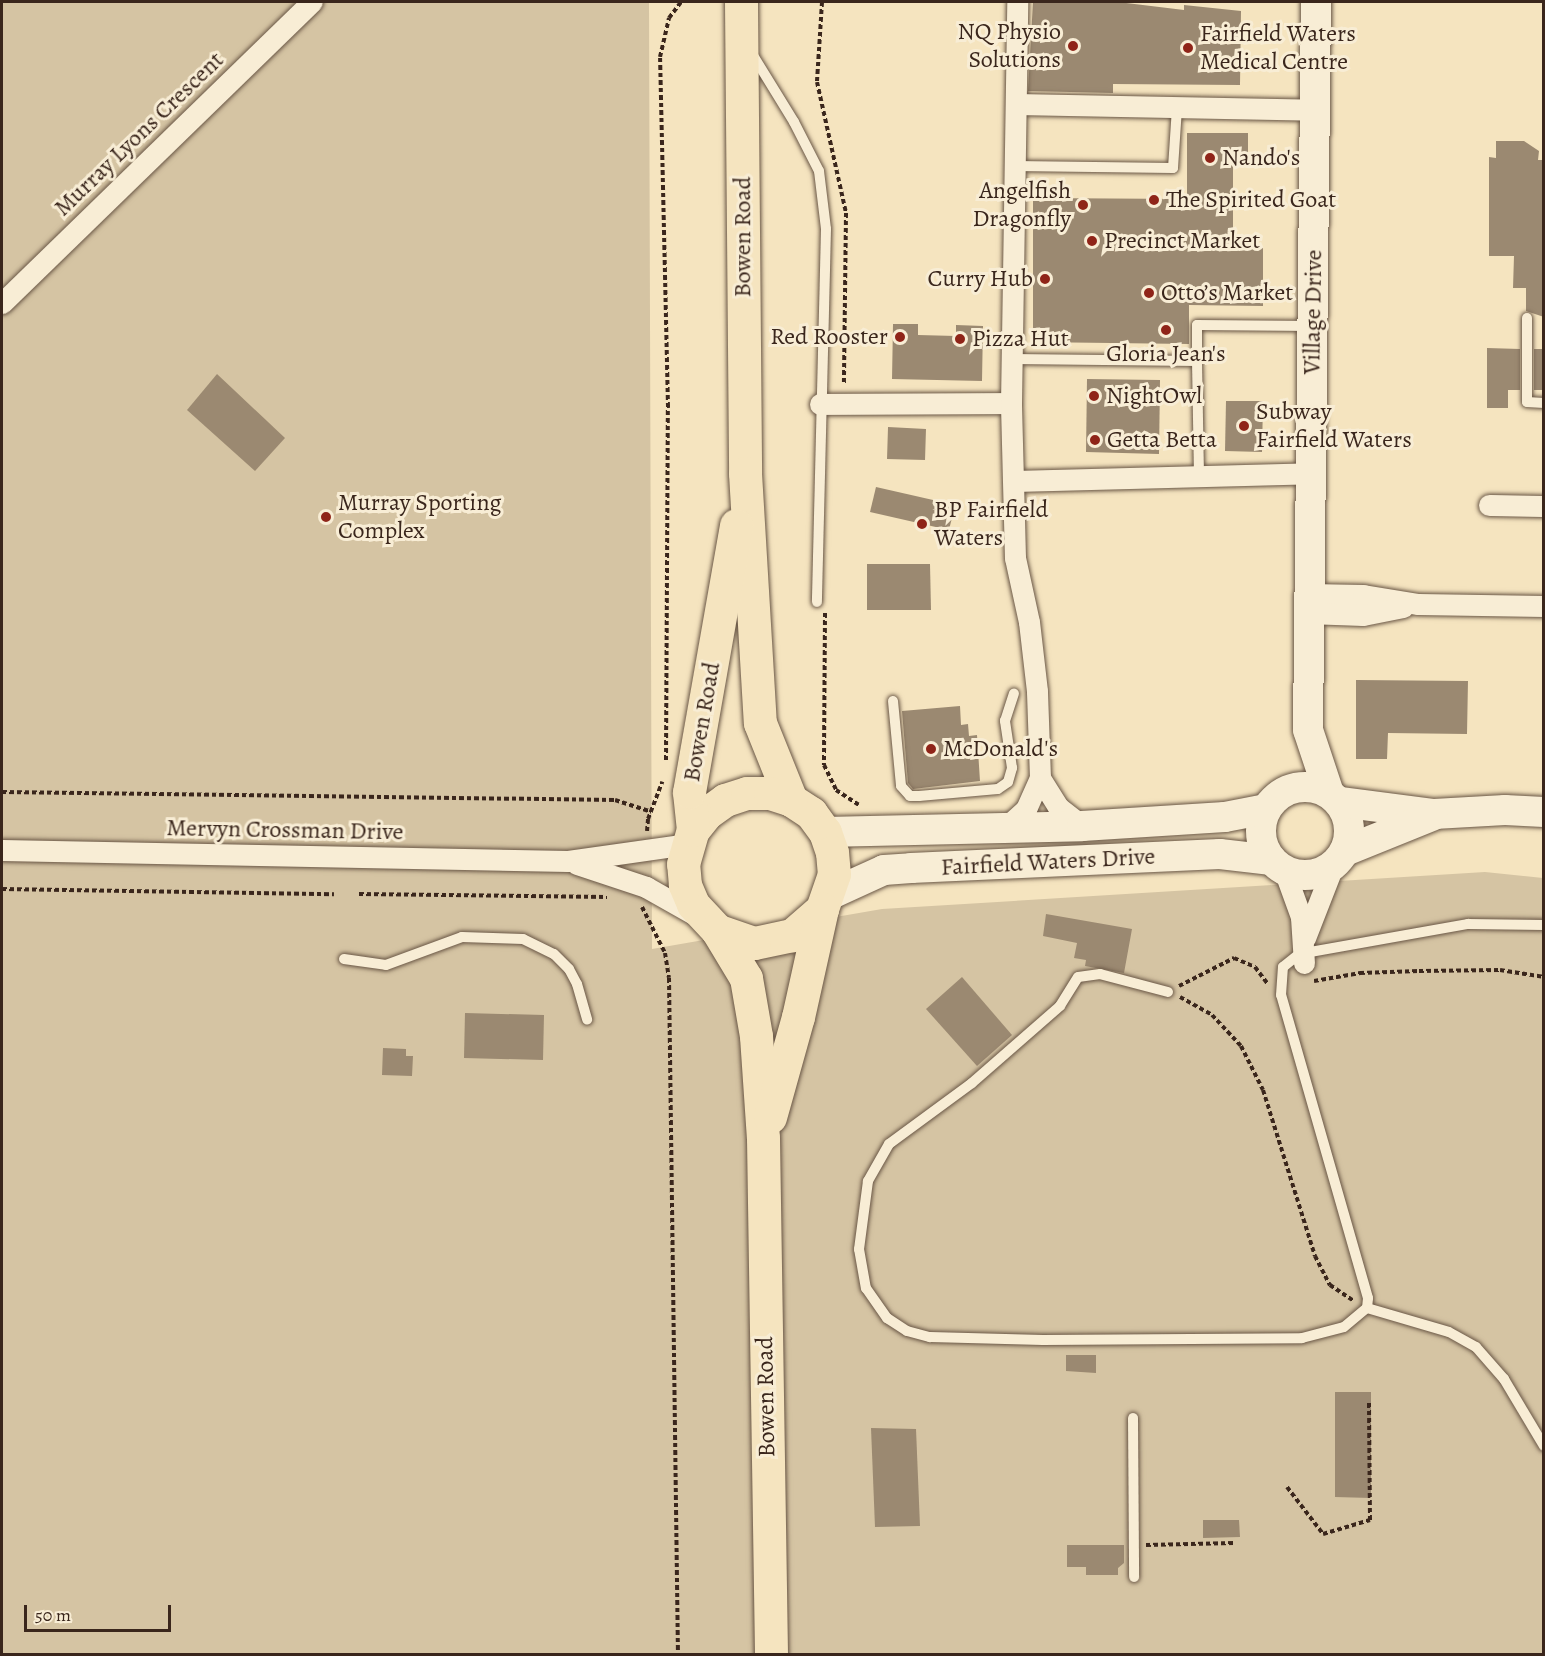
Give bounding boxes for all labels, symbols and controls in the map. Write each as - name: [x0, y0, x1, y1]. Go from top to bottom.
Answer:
- place label: NQ Physio Solutions: [958, 18, 1061, 74]
- place label: Fairfield Waters Medical Centre: [1200, 20, 1356, 76]
- marker: NQ Physio Solutions: [1066, 39, 1080, 53]
- marker: Fairfield Waters Medical Centre: [1181, 41, 1195, 55]
- street label: Murray Lyons Crescent: [48, 46, 230, 222]
- place label: Nando's: [1222, 144, 1300, 172]
- marker: Nando's: [1203, 151, 1217, 165]
- street label: Bowen Road: [729, 177, 757, 297]
- place label: Angelfish Dragonfly: [972, 177, 1071, 233]
- place label: The Spirited Goat: [1166, 186, 1336, 214]
- marker: The Spirited Goat: [1147, 193, 1161, 207]
- marker: Angelfish Dragonfly: [1076, 198, 1090, 212]
- place label: Precinct Market: [1104, 227, 1260, 255]
- marker: Precinct Market: [1085, 234, 1099, 248]
- street label: Village Drive: [1298, 249, 1328, 375]
- place label: Curry Hub: [928, 265, 1033, 293]
- marker: Curry Hub: [1038, 272, 1052, 286]
- place label: Otto’s Market: [1161, 279, 1293, 307]
- marker: Otto’s Market: [1142, 286, 1156, 300]
- place label: Red Rooster: [770, 323, 888, 351]
- marker: Gloria Jean's: [1159, 323, 1173, 337]
- place label: Pizza Hut: [972, 325, 1069, 353]
- marker: Red Rooster: [893, 330, 907, 344]
- marker: Pizza Hut: [953, 332, 967, 346]
- place label: Gloria Jean's: [1106, 340, 1226, 368]
- place label: NightOwl: [1106, 382, 1202, 410]
- marker: NightOwl: [1087, 389, 1101, 403]
- place label: Subway Fairfield Waters: [1256, 398, 1412, 454]
- marker: Subway Fairfield Waters: [1237, 419, 1251, 433]
- place label: Getta Betta: [1107, 426, 1217, 454]
- marker: Getta Betta: [1088, 433, 1102, 447]
- place label: Murray Sporting Complex: [338, 489, 502, 545]
- place label: BP Fairfield Waters: [934, 496, 1048, 552]
- marker: Murray Sporting Complex: [319, 510, 333, 524]
- marker: BP Fairfield Waters: [915, 517, 929, 531]
- street label: Bowen Road: [677, 660, 727, 784]
- place label: McDonald's: [943, 735, 1058, 763]
- marker: McDonald's: [924, 742, 938, 756]
- street label: Mervyn Crossman Drive: [166, 814, 404, 846]
- street label: Fairfield Waters Drive: [940, 842, 1156, 882]
- street label: Bowen Road: [751, 1336, 781, 1458]
- scale bar: [27, 1593, 174, 1631]
- text: 50 m: [35, 1603, 71, 1627]

